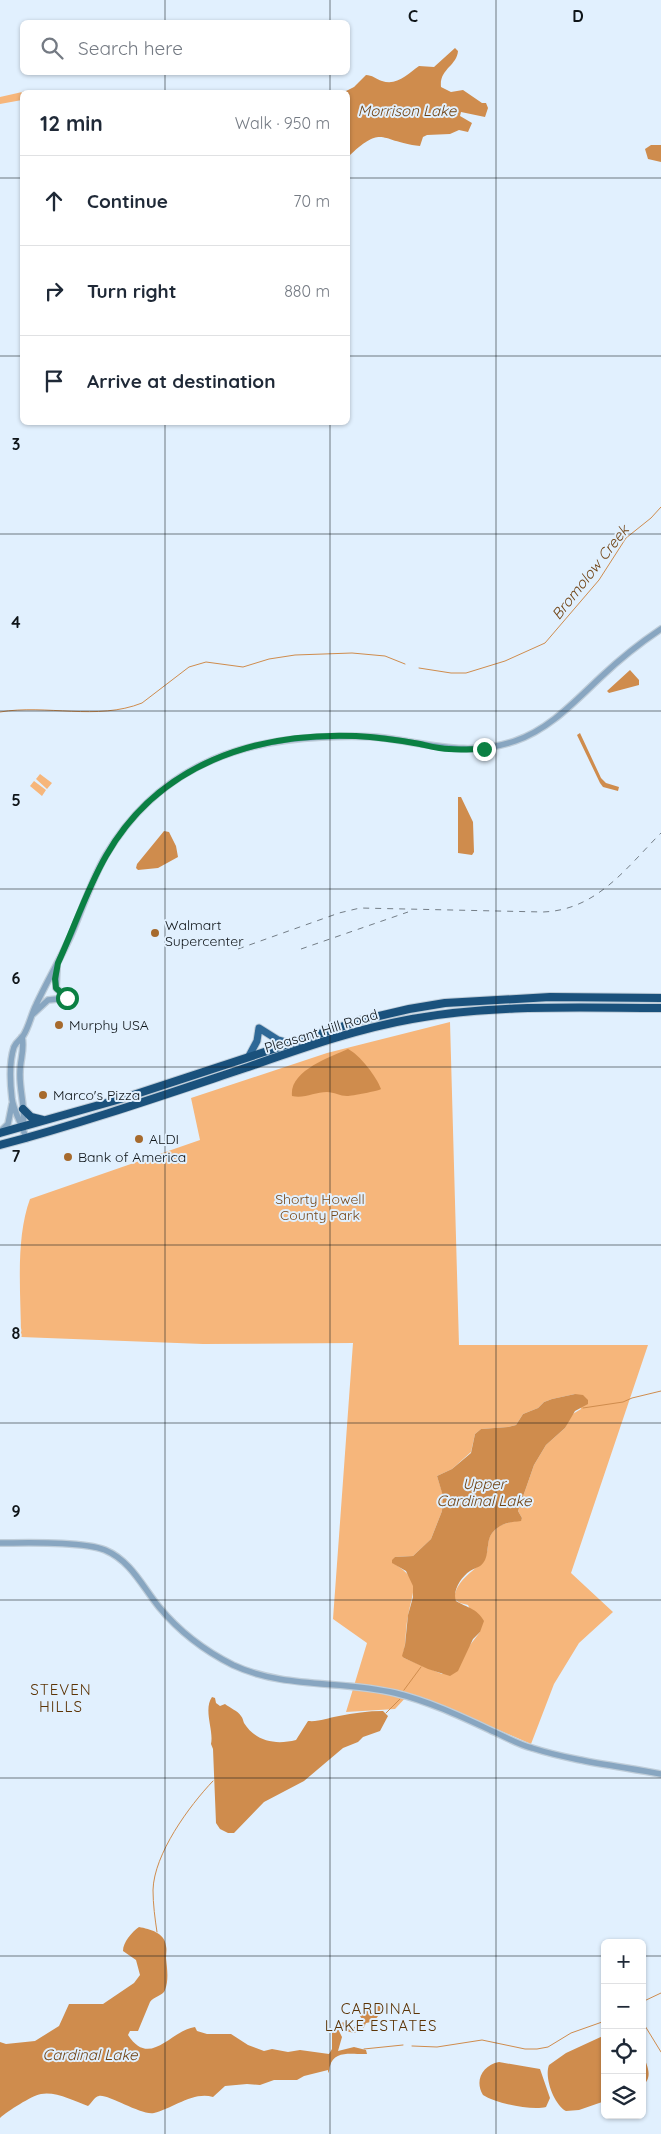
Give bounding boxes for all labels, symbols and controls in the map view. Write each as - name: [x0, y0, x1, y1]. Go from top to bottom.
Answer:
- text: C: [408, 6, 418, 26]
- text: D: [572, 6, 584, 26]
- search box: [20, 20, 350, 75]
- icon: search: [38, 34, 66, 62]
- text: Search here: [78, 36, 183, 60]
- water label: Morrison Lake: [358, 101, 457, 120]
- text: 12 min: [40, 110, 103, 136]
- text: Walk · 950 m: [235, 113, 330, 133]
- icon: ahead: [40, 187, 68, 215]
- text: Continue: [87, 189, 168, 213]
- text: 70 m: [293, 191, 330, 211]
- icon: right: [40, 277, 68, 305]
- text: Turn right: [87, 279, 176, 303]
- text: 880 m: [284, 281, 330, 301]
- icon: arrive: [40, 367, 68, 395]
- text: Arrive at destination: [87, 369, 276, 393]
- text: 3: [12, 434, 20, 454]
- water label: Bromolow Creek: [547, 519, 634, 623]
- text: 4: [11, 612, 21, 632]
- route end: [473, 738, 496, 761]
- text: 5: [11, 790, 21, 810]
- place label: Walmart Supercenter: [165, 916, 244, 950]
- marker: Walmart Supercenter: [149, 927, 161, 939]
- text: 6: [12, 968, 21, 988]
- route start: [56, 987, 79, 1010]
- street label: Pleasant Hill Road: [262, 1005, 380, 1057]
- place label: Murphy USA: [69, 1016, 149, 1034]
- marker: Murphy USA: [53, 1019, 65, 1031]
- place label: Marco's Pizza: [53, 1086, 140, 1104]
- marker: Marco's Pizza: [37, 1089, 49, 1101]
- place label: ALDI: [149, 1130, 179, 1148]
- marker: ALDI: [133, 1133, 145, 1145]
- text: 7: [12, 1146, 21, 1166]
- place label: Bank of America: [78, 1148, 186, 1166]
- marker: Bank of America: [62, 1151, 74, 1163]
- park label: Shorty Howell County Park: [275, 1190, 365, 1224]
- text: 8: [12, 1323, 21, 1343]
- water label: Upper Cardinal Lake: [436, 1474, 532, 1510]
- text: 9: [11, 1501, 21, 1521]
- district label: STEVEN HILLS: [30, 1680, 92, 1716]
- map controls: [601, 1939, 646, 2119]
- button: +: [601, 1939, 646, 1984]
- button: −: [601, 1984, 646, 2029]
- district label: CARDINAL LAKE ESTATES: [325, 1999, 437, 2035]
- button: locate: [601, 2029, 646, 2074]
- water label: Cardinal Lake: [42, 2045, 138, 2064]
- button: layers: [601, 2074, 646, 2119]

